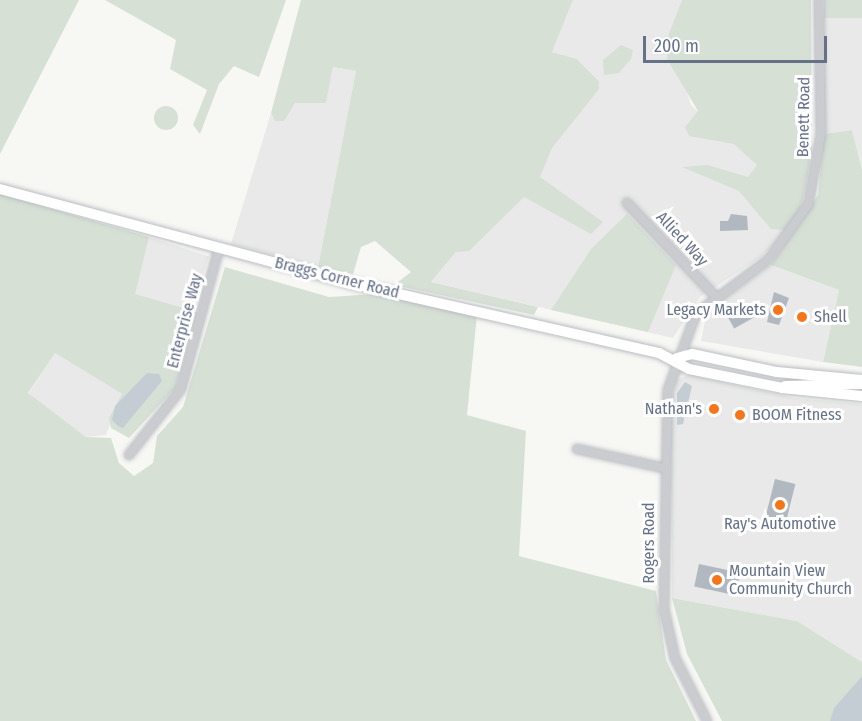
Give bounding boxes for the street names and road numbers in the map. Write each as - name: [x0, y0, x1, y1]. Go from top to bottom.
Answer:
- street label: Benett Road: [794, 77, 814, 157]
- street label: Allied Way: [652, 208, 712, 270]
- street label: Braggs Corner Road: [273, 253, 401, 303]
- street label: Enterprise Way: [163, 272, 207, 370]
- street label: Rogers Road: [639, 502, 659, 584]

